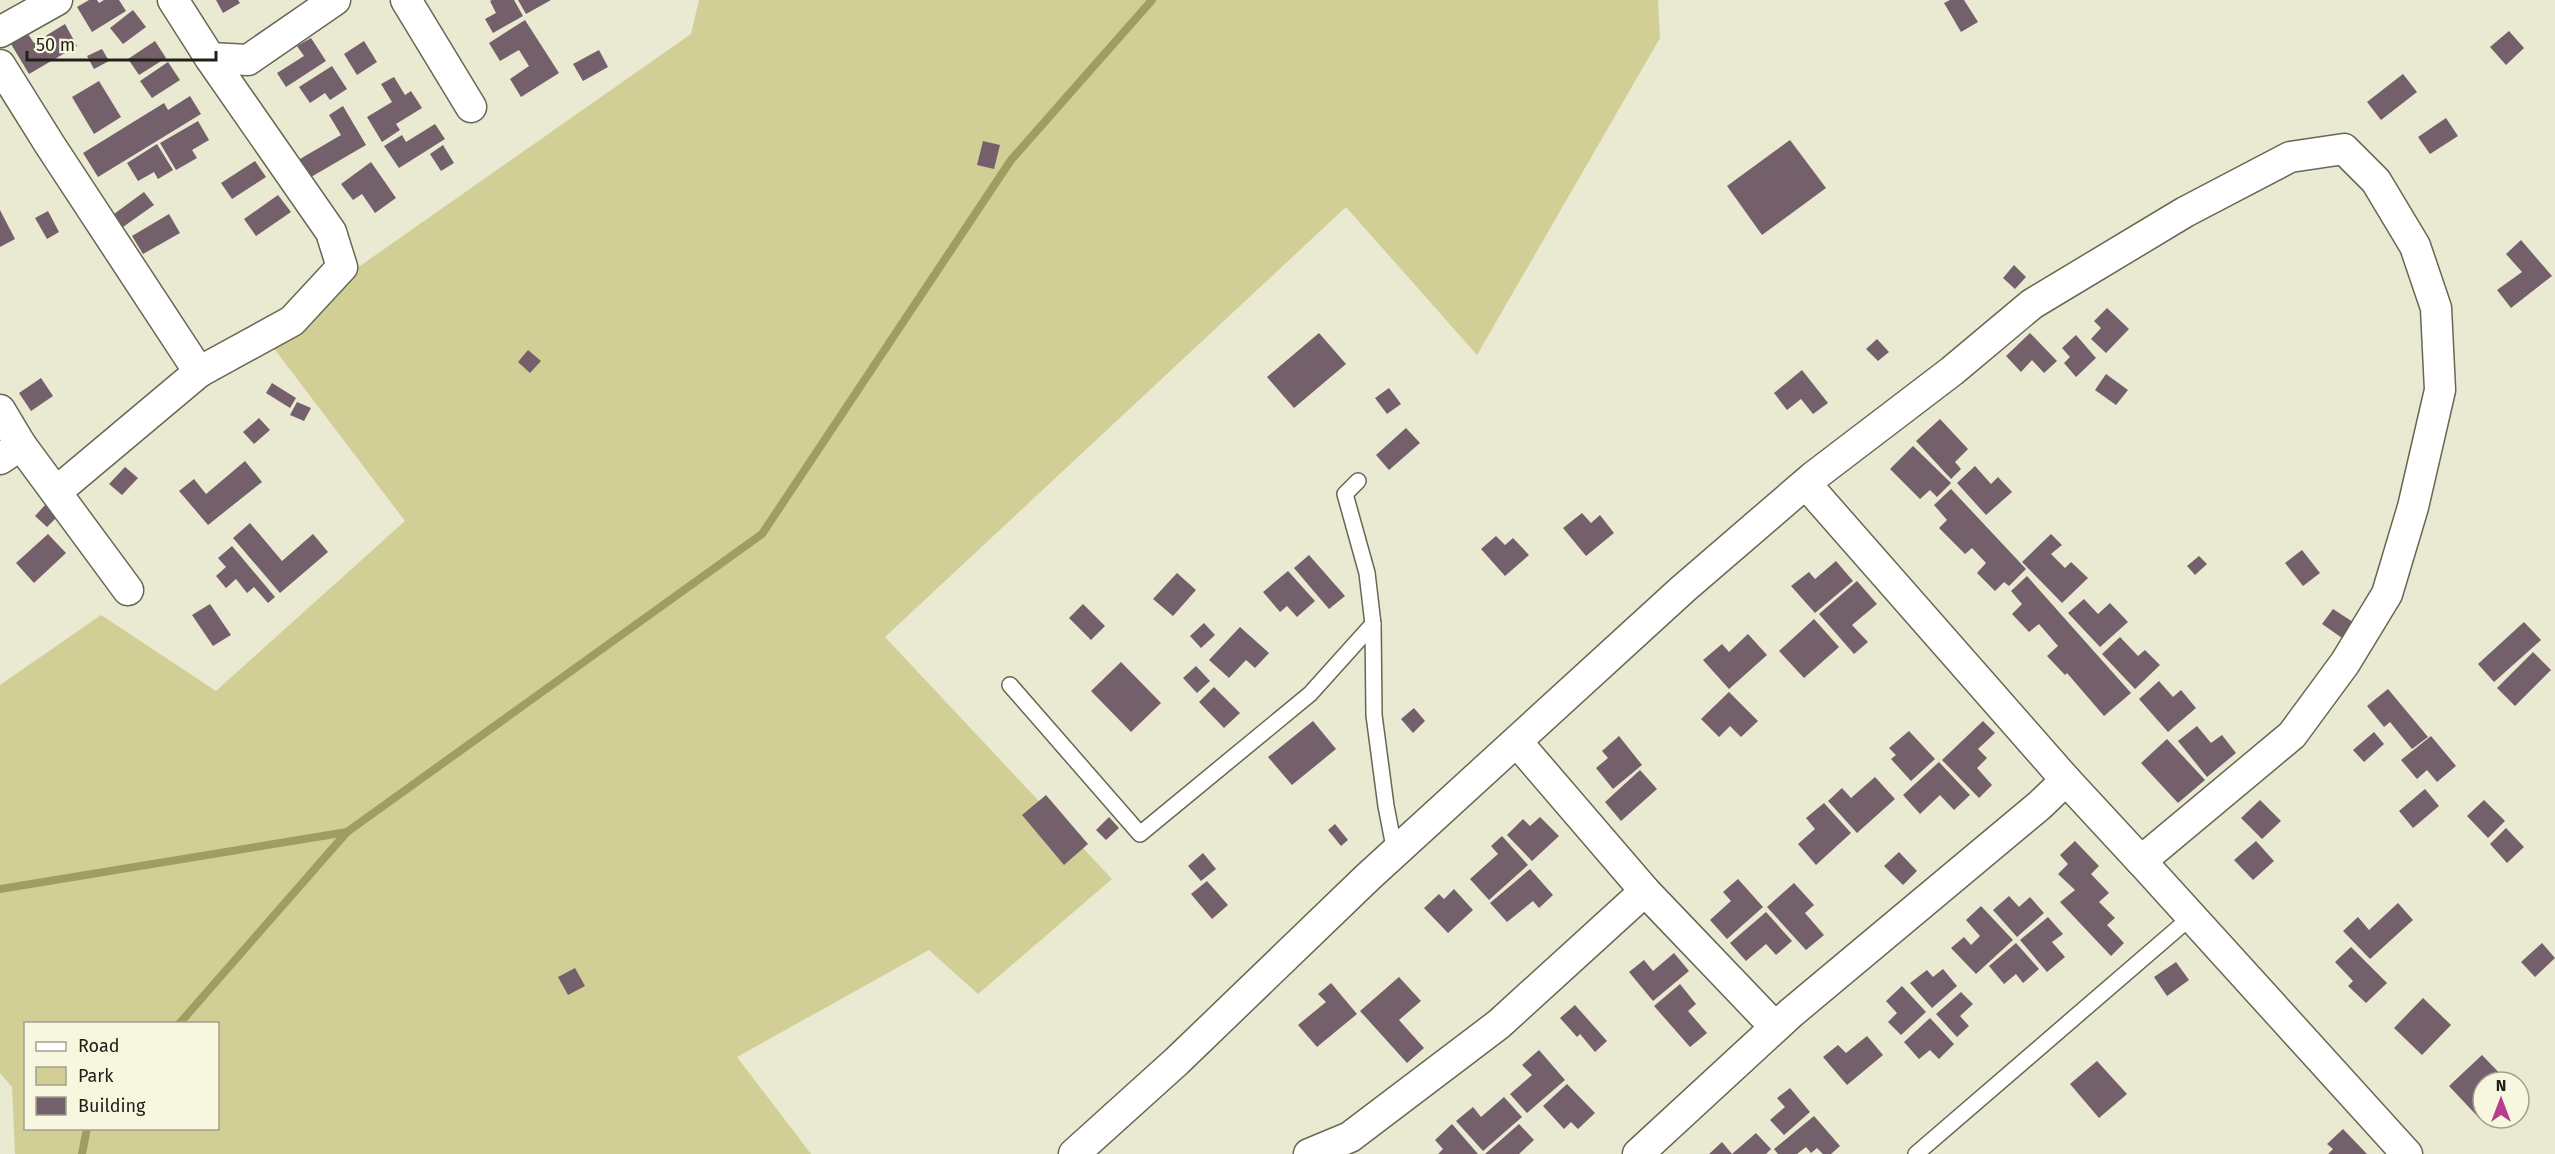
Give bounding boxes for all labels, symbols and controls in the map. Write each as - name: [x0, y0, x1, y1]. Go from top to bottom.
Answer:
- scale bar: [27, 24, 216, 62]
- text: 50 m: [36, 34, 75, 56]
- legend: [24, 1022, 219, 1130]
- text: Road: [78, 1035, 120, 1057]
- text: Park: [78, 1065, 114, 1087]
- north arrow: [2471, 1070, 2531, 1130]
- text: N: [2496, 1076, 2506, 1095]
- text: Building: [78, 1095, 146, 1117]

